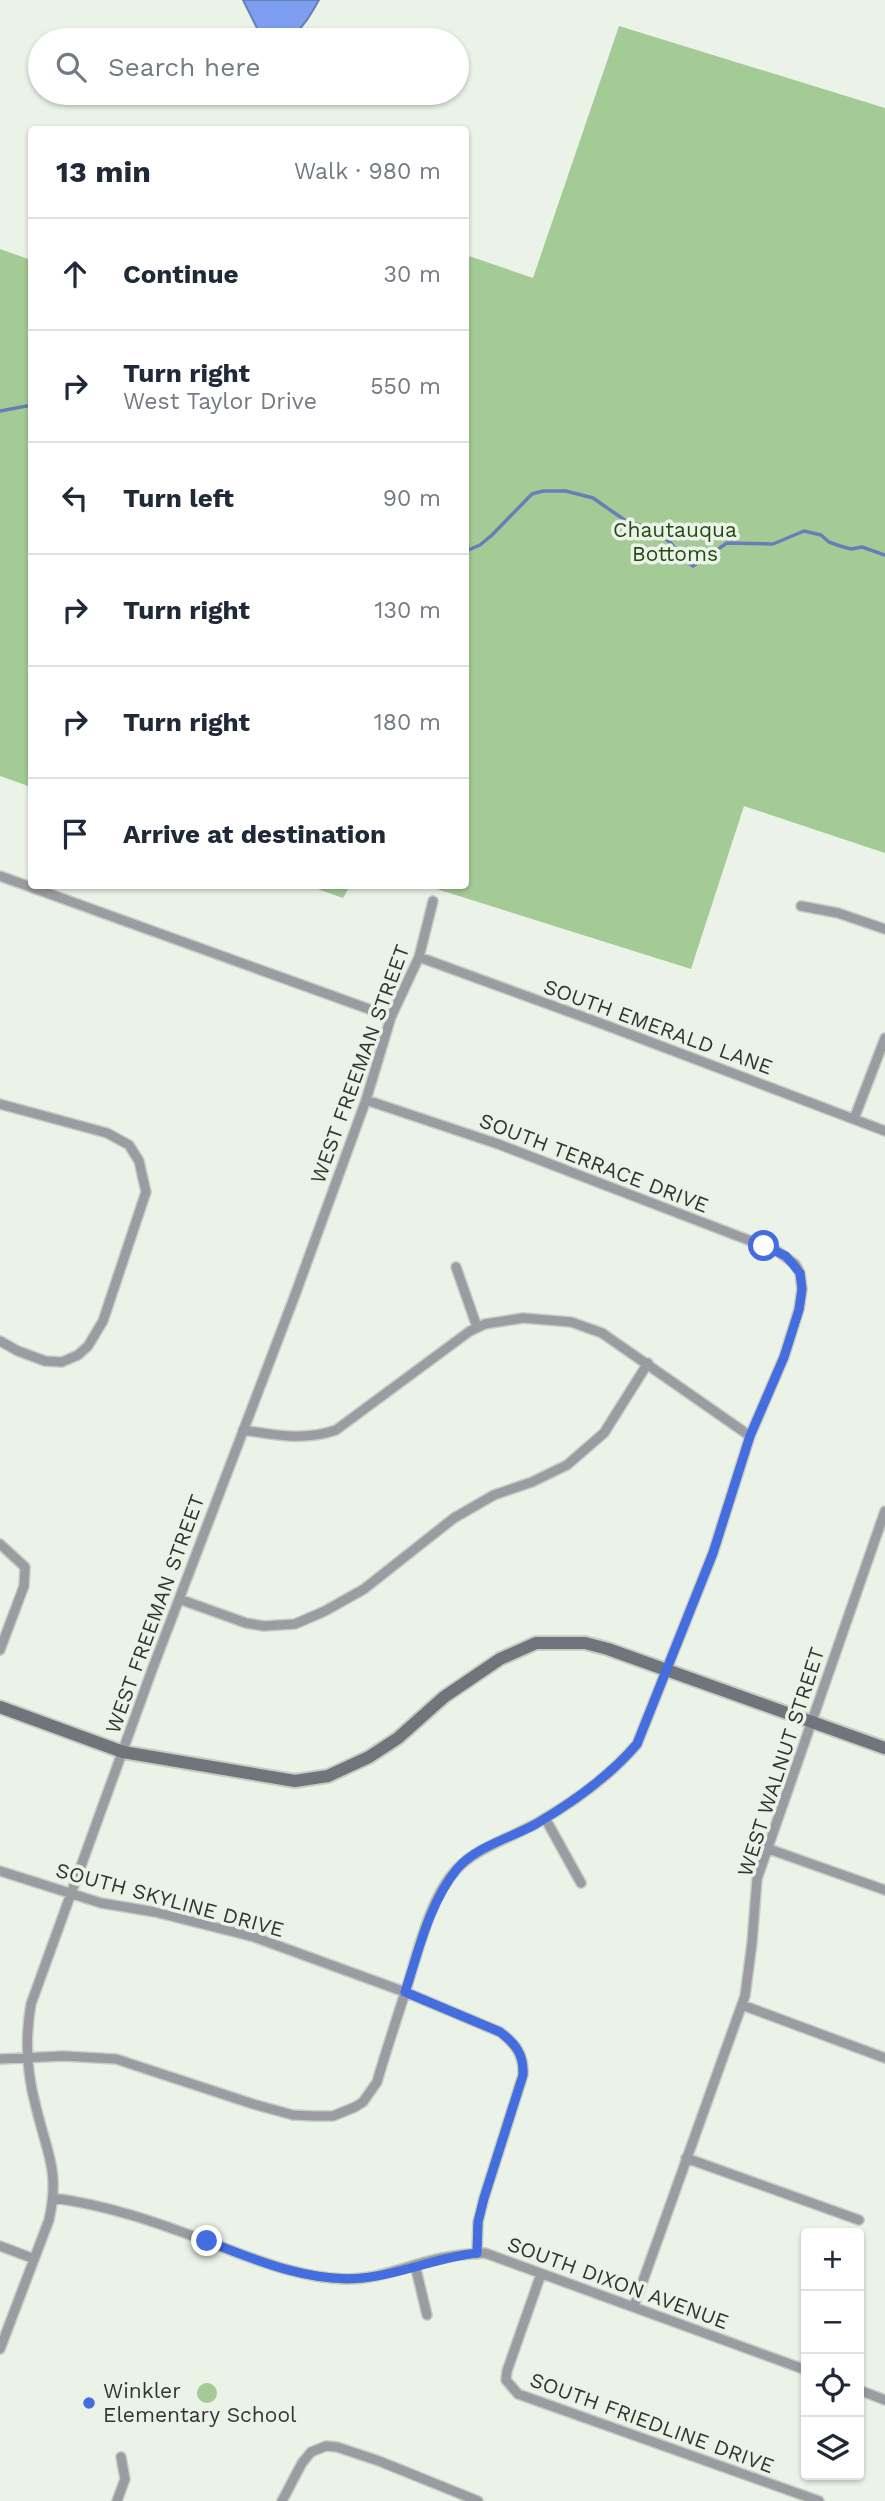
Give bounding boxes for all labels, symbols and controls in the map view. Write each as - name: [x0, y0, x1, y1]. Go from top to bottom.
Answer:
- search box: [28, 28, 469, 105]
- icon: search: [52, 48, 90, 86]
- text: Search here: [108, 52, 260, 82]
- text: 13 min: [56, 154, 151, 189]
- text: Walk · 980 m: [294, 158, 441, 185]
- icon: ahead: [56, 255, 94, 293]
- text: Continue: [123, 259, 239, 289]
- text: 30 m: [384, 261, 441, 288]
- text: Turn right: [123, 358, 250, 388]
- icon: right: [56, 367, 94, 405]
- text: 550 m: [370, 373, 441, 400]
- text: West Taylor Drive: [123, 388, 317, 415]
- icon: left: [56, 479, 94, 517]
- text: Turn left: [123, 483, 234, 513]
- text: 90 m: [383, 485, 441, 512]
- park label: Chautauqua Bottoms: [613, 517, 737, 566]
- icon: right: [56, 591, 94, 629]
- text: Turn right: [123, 595, 250, 625]
- text: 130 m: [375, 597, 441, 624]
- icon: right: [56, 703, 94, 741]
- text: Turn right: [123, 707, 250, 737]
- text: 180 m: [374, 709, 441, 736]
- icon: arrive: [56, 815, 94, 853]
- text: Arrive at destination: [123, 819, 386, 849]
- street label: WEST FREEMAN STREET: [305, 941, 415, 1187]
- street label: SOUTH EMERALD LANE: [540, 973, 776, 1080]
- street label: SOUTH TERRACE DRIVE: [476, 1107, 712, 1218]
- route start: [748, 1230, 779, 1261]
- street label: WEST FREEMAN STREET: [100, 1491, 210, 1737]
- street label: WEST WALNUT STREET: [732, 1644, 830, 1880]
- street label: SOUTH SKYLINE DRIVE: [53, 1857, 287, 1942]
- route end: [191, 2225, 222, 2256]
- map controls: [801, 2228, 864, 2480]
- button: +: [801, 2228, 864, 2291]
- street label: SOUTH DIXON AVENUE: [504, 2231, 732, 2334]
- button: −: [801, 2291, 864, 2354]
- button: locate: [801, 2354, 864, 2417]
- street label: SOUTH FRIEDLINE DRIVE: [527, 2367, 778, 2478]
- place label: Winkler Elementary School: [103, 2378, 297, 2427]
- marker: Winkler Elementary School: [81, 2395, 97, 2411]
- button: layers: [801, 2417, 864, 2480]

